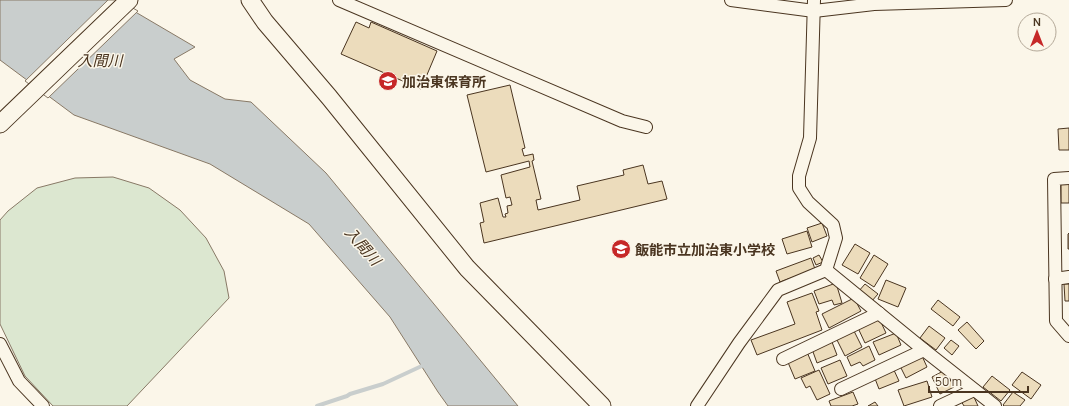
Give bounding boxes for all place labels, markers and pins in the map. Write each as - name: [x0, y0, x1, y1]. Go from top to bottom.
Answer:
- school or university icon: 加治東保育所: [377, 70, 399, 92]
- place label: 加治東保育所: [402, 72, 486, 91]
- school or university icon: 飯能市立加治東小学校: [610, 238, 632, 260]
- place label: 飯能市立加治東小学校: [635, 240, 775, 259]

